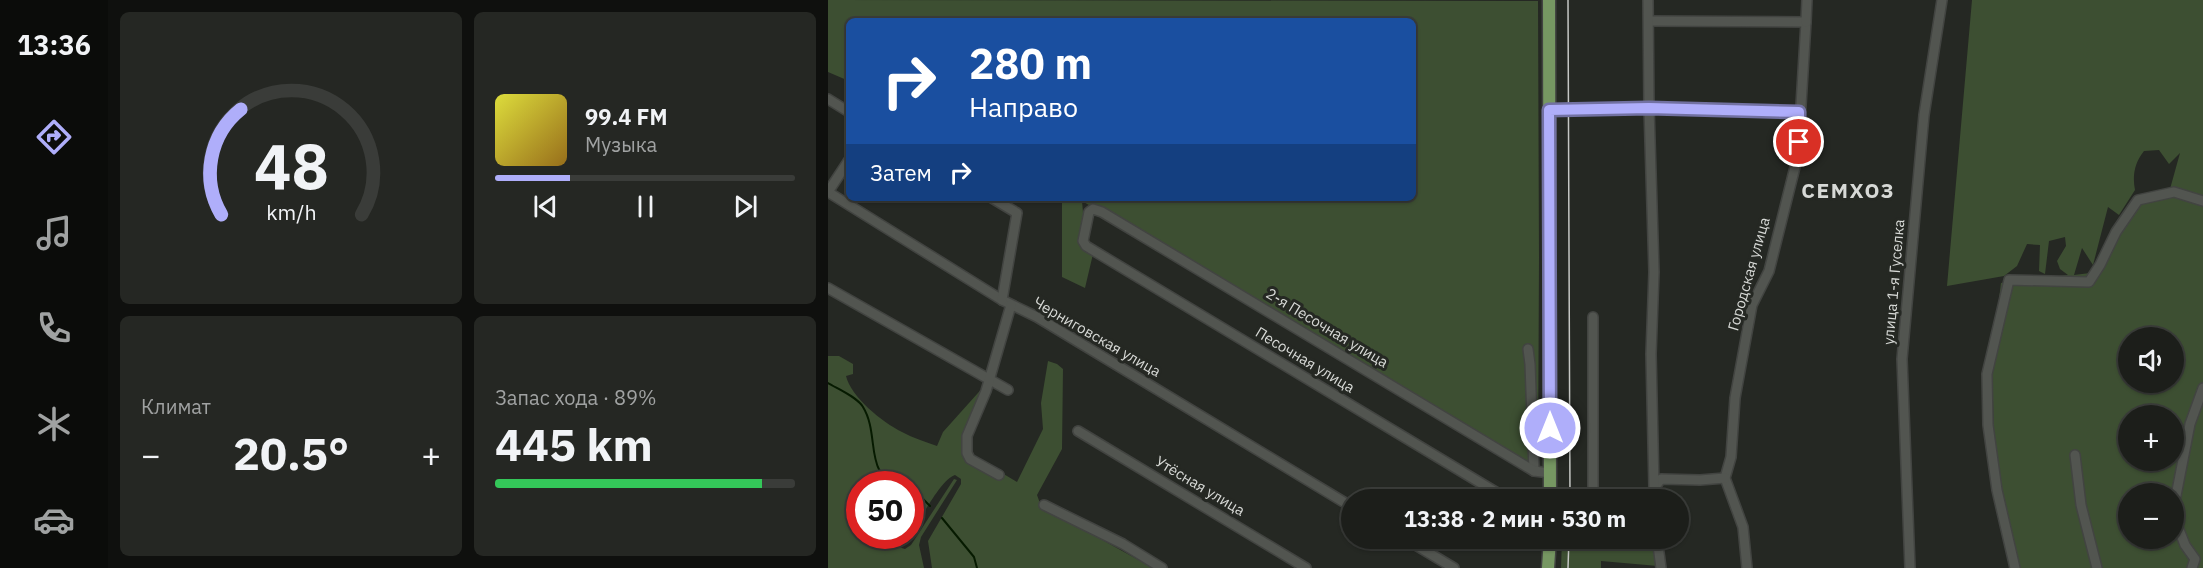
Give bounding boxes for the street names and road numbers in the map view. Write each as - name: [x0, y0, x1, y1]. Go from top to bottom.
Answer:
- street label: Городская улица: [1723, 215, 1774, 333]
- street label: улица 1-я Гуселка: [1879, 218, 1908, 346]
- street label: 2-я Песочная улица: [1263, 284, 1391, 372]
- street label: Черниговская улица: [1030, 292, 1164, 381]
- street label: Песочная улица: [1252, 323, 1358, 397]
- street label: Утёсная улица: [1152, 451, 1249, 520]

